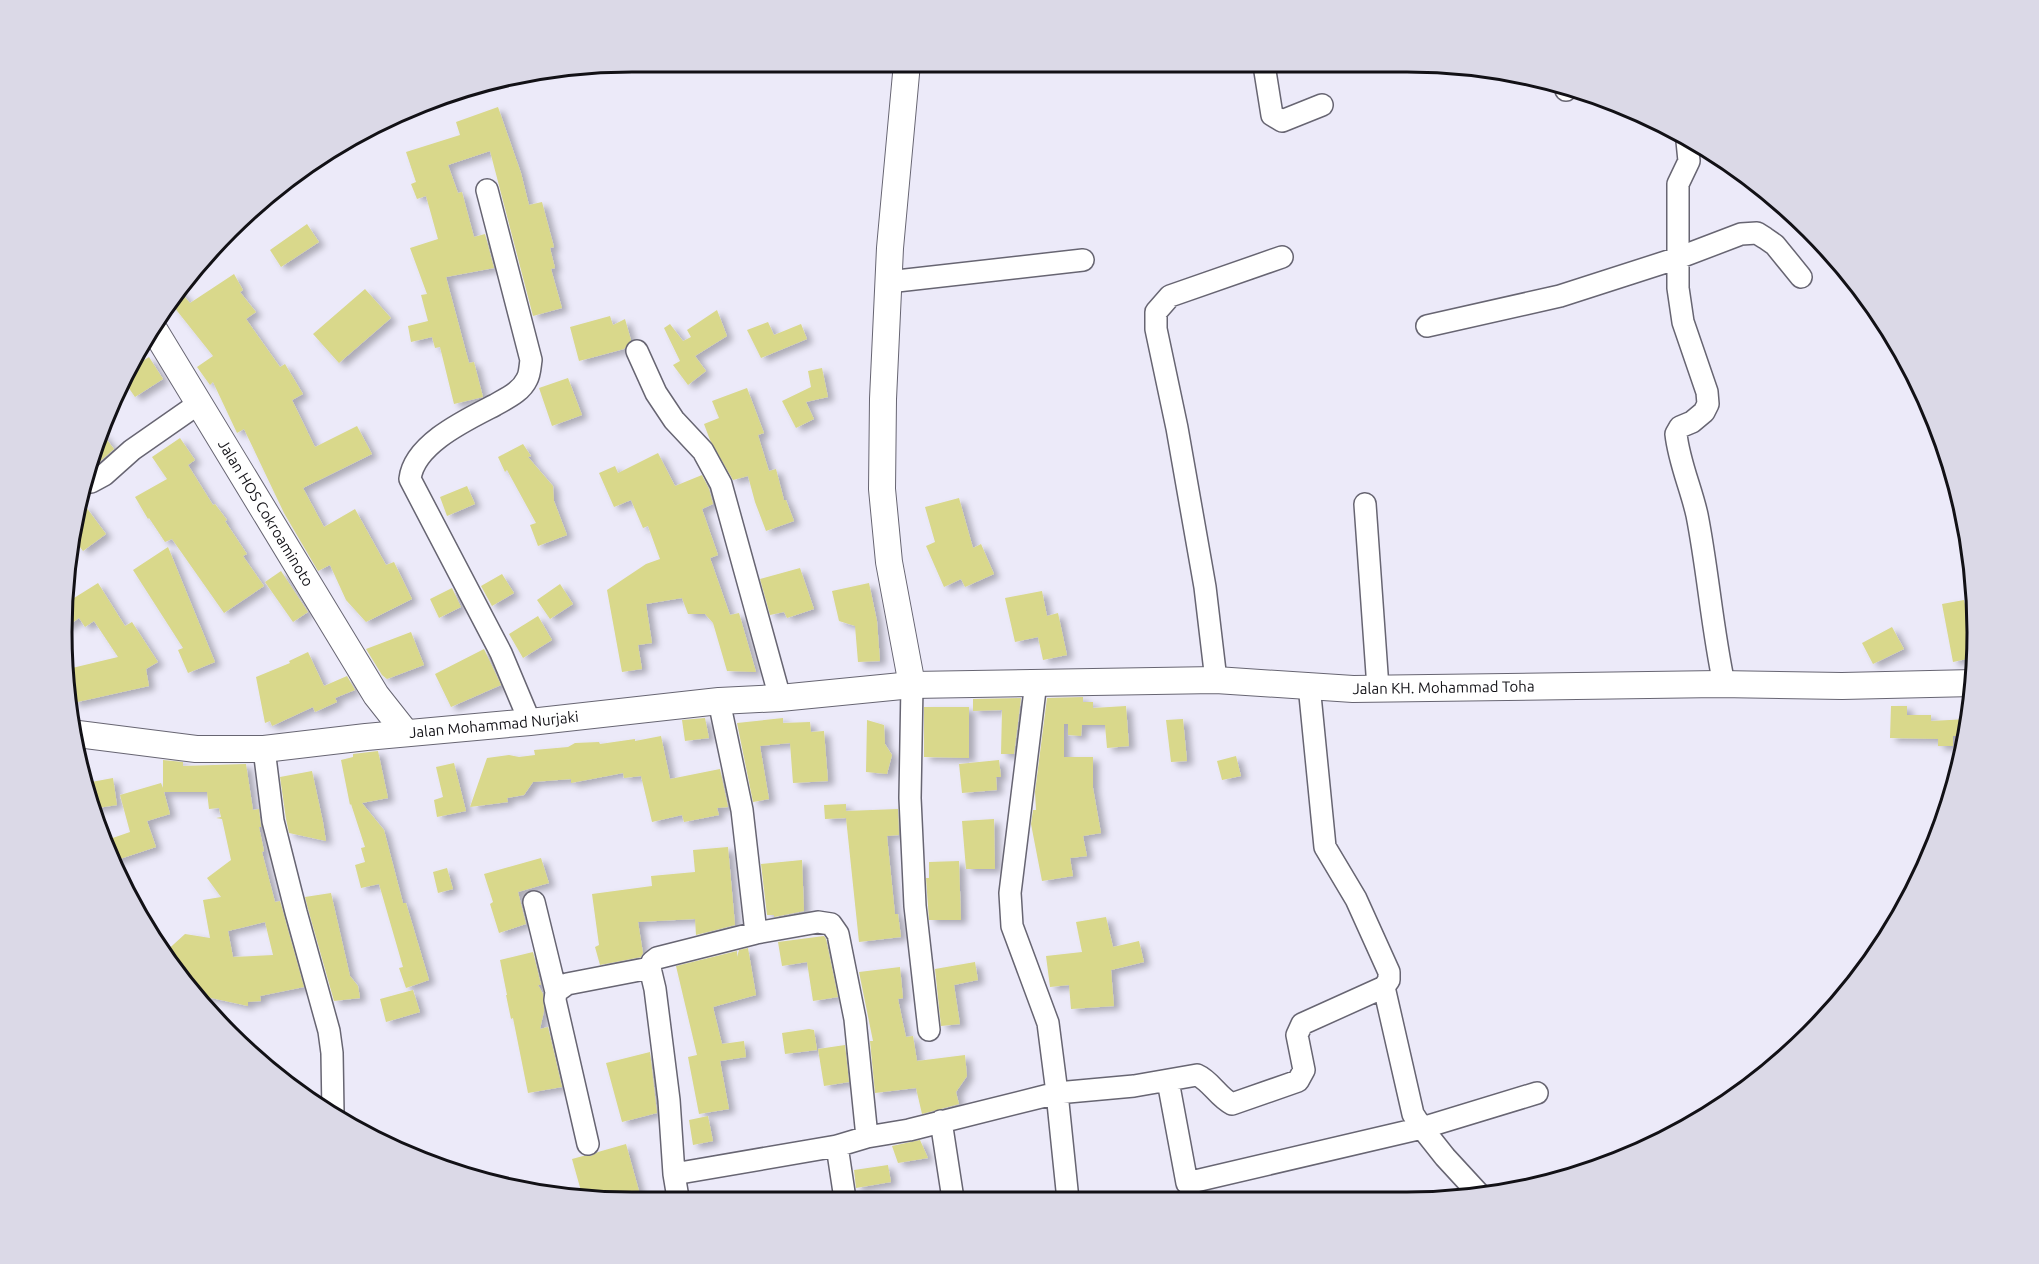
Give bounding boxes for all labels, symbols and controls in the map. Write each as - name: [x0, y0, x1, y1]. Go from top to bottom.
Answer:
- street label: Jalan HOS Cokroaminoto: [215, 436, 317, 589]
- street label: Jalan KH. Mohammad Toha: [1352, 678, 1535, 697]
- street label: Jalan Mohammad Nurjaki: [408, 708, 579, 741]

